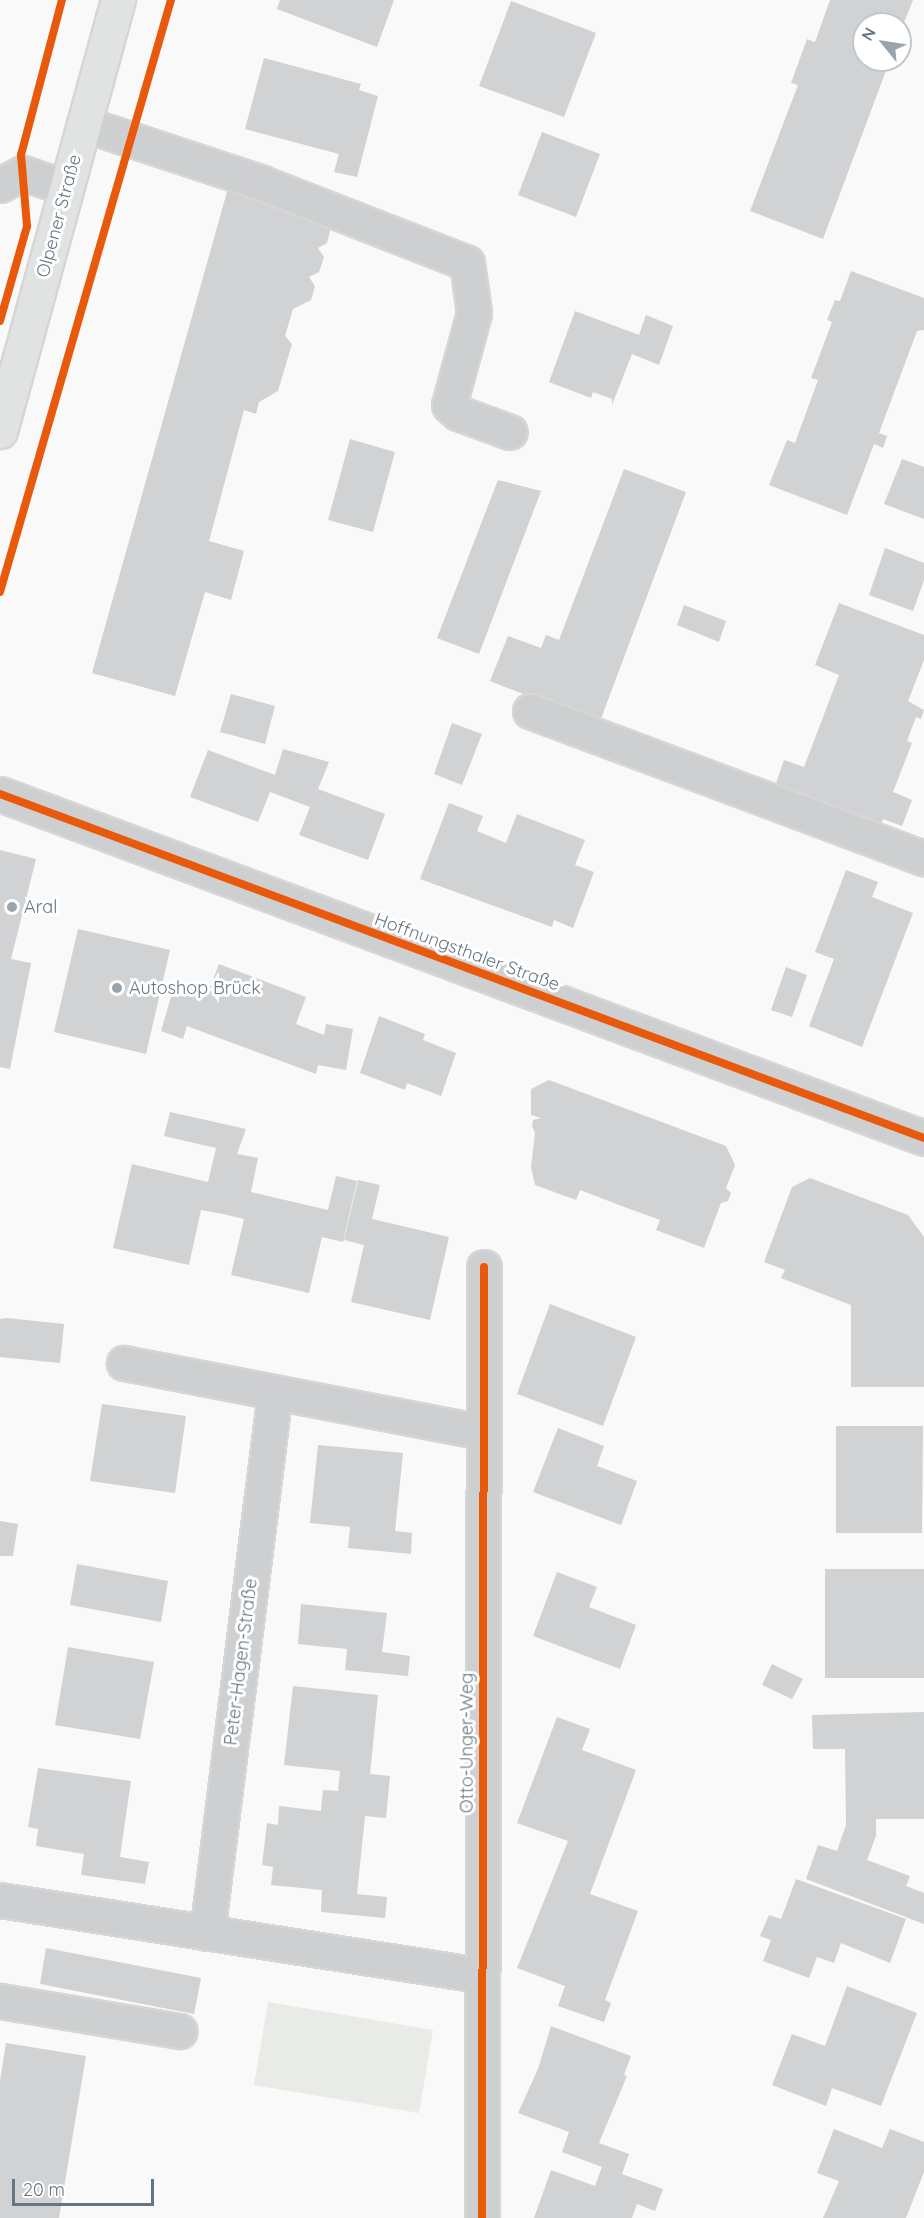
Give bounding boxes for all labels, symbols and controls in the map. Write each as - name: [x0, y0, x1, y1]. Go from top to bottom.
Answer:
- north arrow: [852, 12, 912, 72]
- text: N: [857, 24, 880, 44]
- street label: Olpener Straße: [32, 152, 86, 280]
- place label: Aral: [24, 896, 57, 918]
- marker: Aral: [5, 900, 19, 914]
- street label: Hoffnungsthaler Straße: [371, 908, 563, 996]
- place label: Autoshop Brück: [129, 977, 261, 999]
- marker: Autoshop Brück: [110, 981, 124, 995]
- street label: Peter-Hagen-Straße: [220, 1577, 262, 1747]
- street label: Otto-Unger-Weg: [456, 1673, 478, 1813]
- scale bar: [15, 2167, 158, 2205]
- text: 20 m: [23, 2178, 65, 2201]

